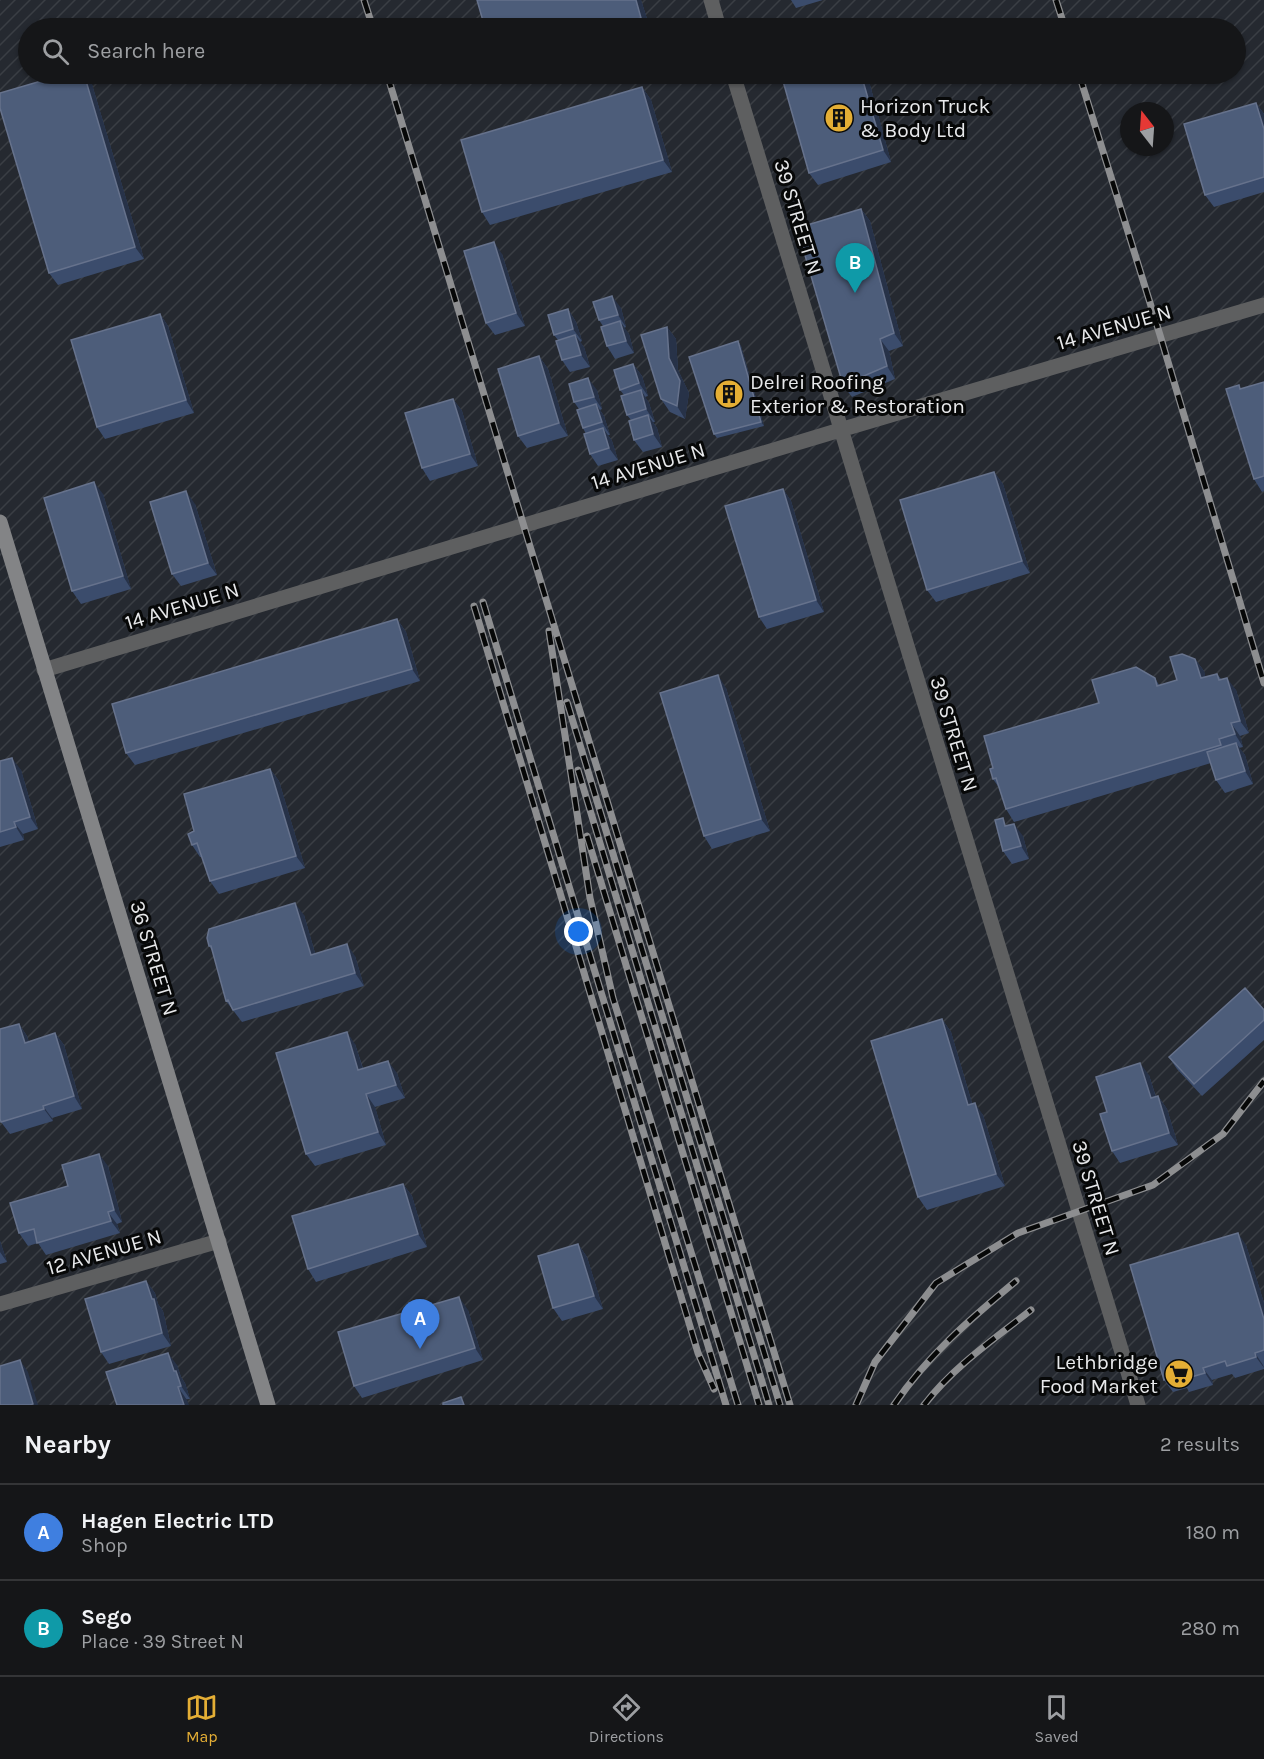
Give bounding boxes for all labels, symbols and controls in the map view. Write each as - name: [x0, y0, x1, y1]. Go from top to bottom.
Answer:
- search box: [18, 18, 1246, 84]
- icon: search: [39, 35, 72, 68]
- text: Search here: [87, 38, 205, 64]
- place label: Horizon Truck & Body Ltd: [860, 94, 991, 142]
- building icon: Horizon Truck & Body Ltd: [823, 102, 855, 134]
- north arrow: [1120, 102, 1174, 156]
- street label: 39 STREET N: [769, 157, 827, 277]
- pin: B: [836, 244, 874, 293]
- street label: 14 AVENUE N: [1054, 299, 1174, 355]
- place label: Delrei Roofing Exterior & Restoration: [750, 370, 965, 418]
- building icon: Delrei Roofing Exterior & Restoration: [713, 378, 745, 410]
- street label: 14 AVENUE N: [588, 437, 708, 495]
- street label: 14 AVENUE N: [122, 577, 242, 635]
- street label: 39 STREET N: [925, 674, 983, 794]
- street label: 36 STREET N: [125, 898, 183, 1018]
- your location: [564, 917, 593, 946]
- street label: 39 STREET N: [1067, 1138, 1125, 1258]
- street label: 12 AVENUE N: [44, 1224, 164, 1280]
- pin: A: [400, 1300, 440, 1349]
- place label: Lethbridge Food Market: [1040, 1350, 1158, 1398]
- supermarket icon: Lethbridge Food Market: [1163, 1358, 1195, 1390]
- text: Nearby: [24, 1429, 111, 1460]
- text: 2 results: [1160, 1433, 1240, 1456]
- text: Hagen Electric LTD: [81, 1508, 274, 1534]
- text: A: [37, 1521, 50, 1544]
- text: 180 m: [1186, 1521, 1240, 1544]
- text: Shop: [81, 1534, 128, 1557]
- text: Sego: [81, 1604, 132, 1630]
- text: B: [37, 1617, 50, 1640]
- text: 280 m: [1181, 1617, 1240, 1640]
- text: Place · 39 Street N: [81, 1630, 244, 1653]
- tab: Map: [185, 1691, 218, 1746]
- tab: Directions: [589, 1691, 664, 1746]
- tab: Saved: [1035, 1691, 1079, 1746]

